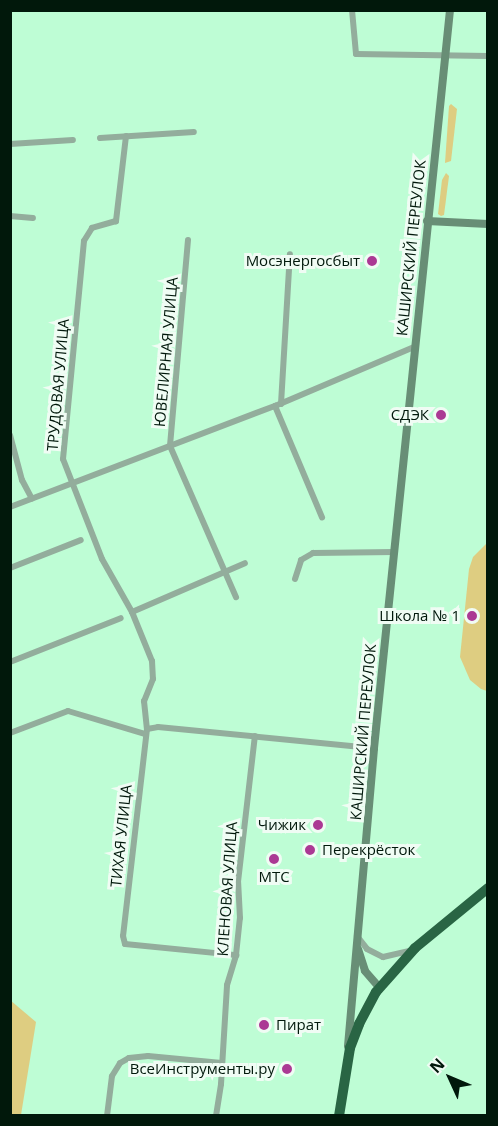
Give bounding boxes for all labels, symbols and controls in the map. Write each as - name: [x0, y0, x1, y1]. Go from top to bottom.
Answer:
- street label: КАШИРСКИЙ ПЕРЕУЛОК: [393, 159, 429, 337]
- place label: Мосэнергосбыт: [246, 252, 360, 270]
- marker: Мосэнергосбыт: [365, 254, 379, 268]
- street label: ЮВЕЛИРНАЯ УЛИЦА: [150, 276, 182, 428]
- street label: ТРУДОВАЯ УЛИЦА: [43, 318, 73, 452]
- place label: СДЭК: [391, 406, 429, 424]
- marker: СДЭК: [434, 408, 448, 422]
- place label: Школа № 1: [379, 607, 460, 625]
- marker: Школа № 1: [465, 609, 479, 623]
- street label: КАШИРСКИЙ ПЕРЕУЛОК: [346, 643, 380, 821]
- street label: ТИХАЯ УЛИЦА: [107, 784, 135, 888]
- place label: Чижик: [258, 816, 306, 834]
- marker: Чижик: [311, 818, 325, 832]
- street label: КЛЕНОВАЯ УЛИЦА: [213, 821, 241, 957]
- place label: Перекрёсток: [322, 841, 415, 859]
- marker: Перекрёсток: [303, 843, 317, 857]
- marker: МТС: [267, 852, 281, 866]
- place label: МТС: [258, 868, 290, 886]
- place label: Пират: [276, 1016, 321, 1034]
- marker: Пират: [257, 1018, 271, 1032]
- north arrow: [420, 1048, 480, 1108]
- text: N: [425, 1053, 449, 1078]
- place label: ВсеИнструменты.ру: [130, 1060, 275, 1078]
- marker: ВсеИнструменты.ру: [280, 1062, 294, 1076]

